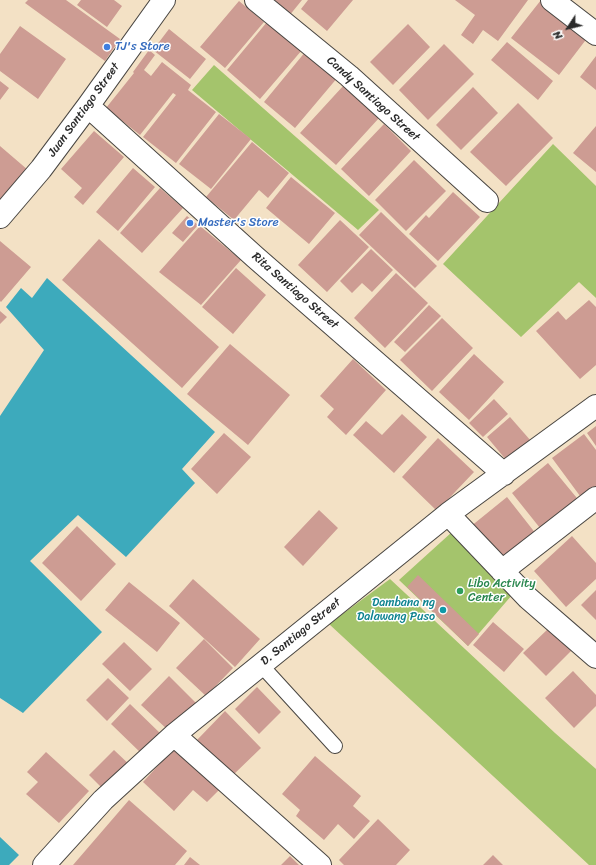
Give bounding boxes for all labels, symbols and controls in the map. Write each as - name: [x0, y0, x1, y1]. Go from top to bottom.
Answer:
- north arrow: [548, 8, 588, 48]
- text: N: [548, 27, 568, 44]
- place label: TJ's Store: [115, 40, 170, 54]
- marker: TJ's Store: [102, 42, 112, 52]
- street label: Candy Santiago Street: [323, 53, 423, 145]
- street label: Juan Santiago Street: [45, 60, 123, 160]
- place label: Master's Store: [198, 216, 279, 230]
- marker: Master's Store: [185, 218, 195, 228]
- street label: Rita Santiago Street: [249, 250, 341, 332]
- place label: Libo Activity Center: [468, 577, 535, 605]
- marker: Libo Activity Center: [455, 586, 465, 596]
- street label: D. Santiago Street: [258, 595, 344, 669]
- place label: Dambana ng Dalawang Puso: [357, 596, 435, 624]
- marker: Dambana ng Dalawang Puso: [438, 605, 448, 615]

